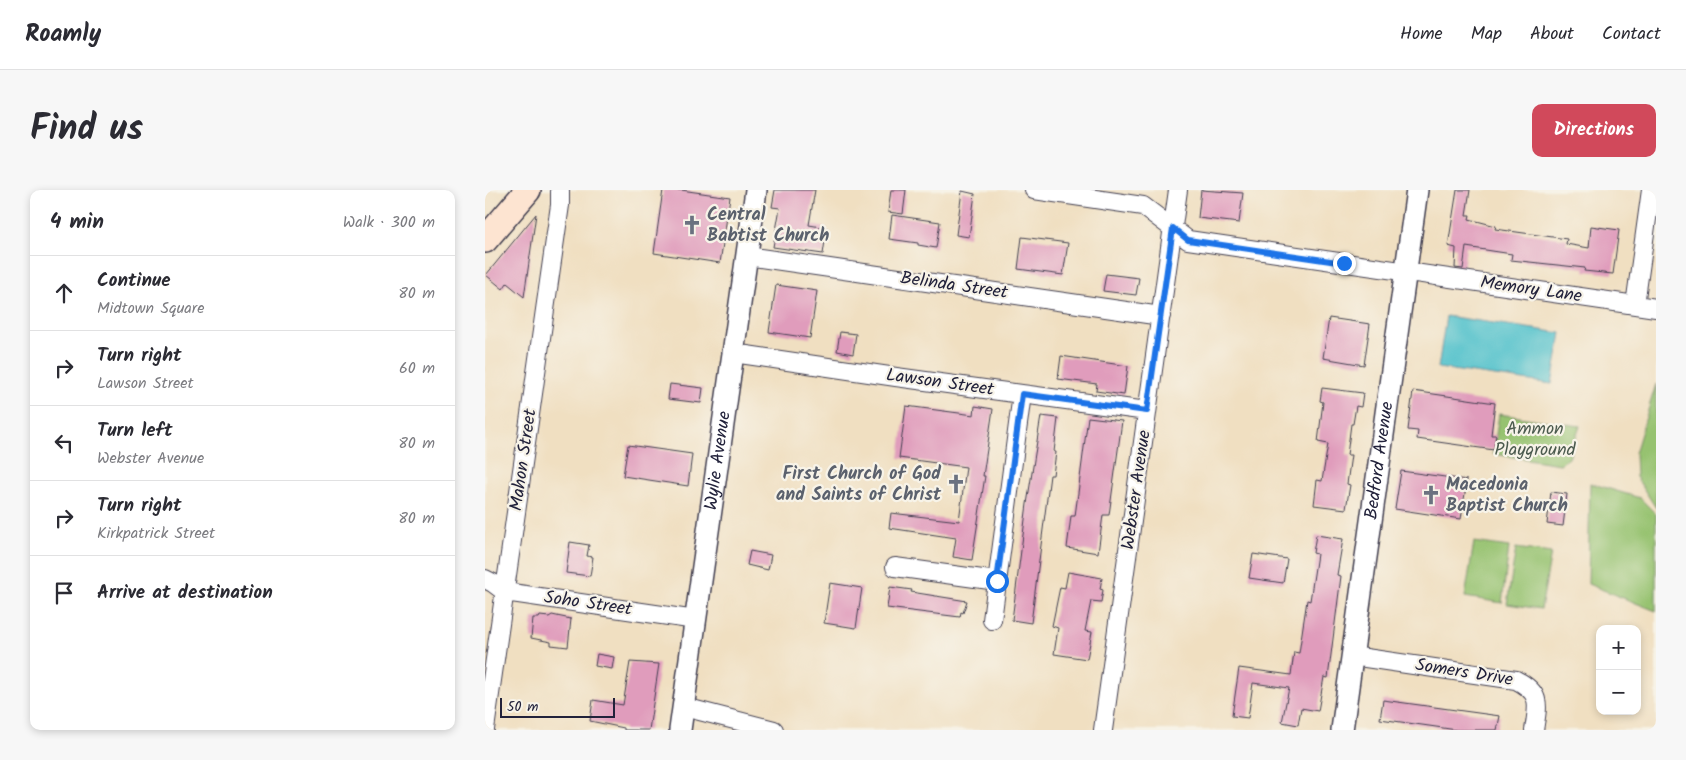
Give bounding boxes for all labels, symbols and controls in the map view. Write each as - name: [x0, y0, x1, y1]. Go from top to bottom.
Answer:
- text: Roamly: [25, 15, 101, 54]
- text: Home: [1400, 20, 1443, 49]
- text: Map: [1471, 20, 1502, 49]
- text: About: [1530, 20, 1574, 49]
- text: Contact: [1602, 20, 1661, 49]
- text: Find us: [30, 102, 143, 158]
- button: Directions: [1532, 104, 1656, 157]
- place label: Central Babtist Church: [707, 201, 829, 251]
- text: 4 min: [50, 206, 104, 239]
- text: Walk · 300 m: [343, 210, 435, 235]
- church icon: Central Babtist Church: [681, 214, 703, 236]
- route end: [1333, 252, 1356, 275]
- street label: Belinda Street: [898, 264, 1011, 308]
- text: Continue: [97, 266, 170, 296]
- street label: Memory Lane: [1478, 269, 1584, 311]
- icon: ahead: [50, 279, 78, 307]
- text: 80 m: [398, 281, 435, 306]
- text: Midtown Square: [97, 296, 204, 321]
- text: Turn right: [97, 341, 182, 371]
- icon: right: [50, 354, 78, 382]
- text: 60 m: [399, 356, 435, 381]
- street label: Lawson Street: [884, 361, 997, 405]
- text: Lawson Street: [97, 371, 194, 396]
- street label: Bedford Avenue: [1357, 400, 1402, 521]
- street label: Mahon Street: [502, 406, 546, 513]
- street label: Wylie Avenue: [697, 409, 739, 512]
- park label: Ammon Playground: [1495, 415, 1576, 465]
- text: Turn left: [97, 416, 172, 446]
- street label: Webster Avenue: [1114, 428, 1160, 552]
- icon: left: [50, 429, 78, 457]
- text: 80 m: [398, 431, 435, 456]
- text: Webster Avenue: [97, 446, 204, 471]
- place label: First Church of God and Saints of Christ: [776, 460, 942, 510]
- place label: Macedonia Baptist Church: [1446, 471, 1568, 521]
- church icon: First Church of God and Saints of Christ: [945, 473, 967, 495]
- church icon: Macedonia Baptist Church: [1420, 484, 1442, 506]
- text: Turn right: [97, 491, 182, 521]
- icon: right: [50, 504, 78, 532]
- text: 80 m: [398, 506, 435, 531]
- text: Kirkpatrick Street: [97, 521, 215, 546]
- route start: [986, 570, 1009, 593]
- text: Arrive at destination: [97, 578, 273, 608]
- icon: arrive: [50, 579, 78, 607]
- street label: Soho Street: [542, 583, 635, 625]
- map controls: [1596, 625, 1641, 715]
- button: +: [1596, 625, 1641, 670]
- street label: Somers Drive: [1413, 651, 1515, 695]
- button: −: [1596, 670, 1641, 715]
- scale bar: [500, 695, 615, 718]
- text: 50 m: [507, 696, 538, 718]

